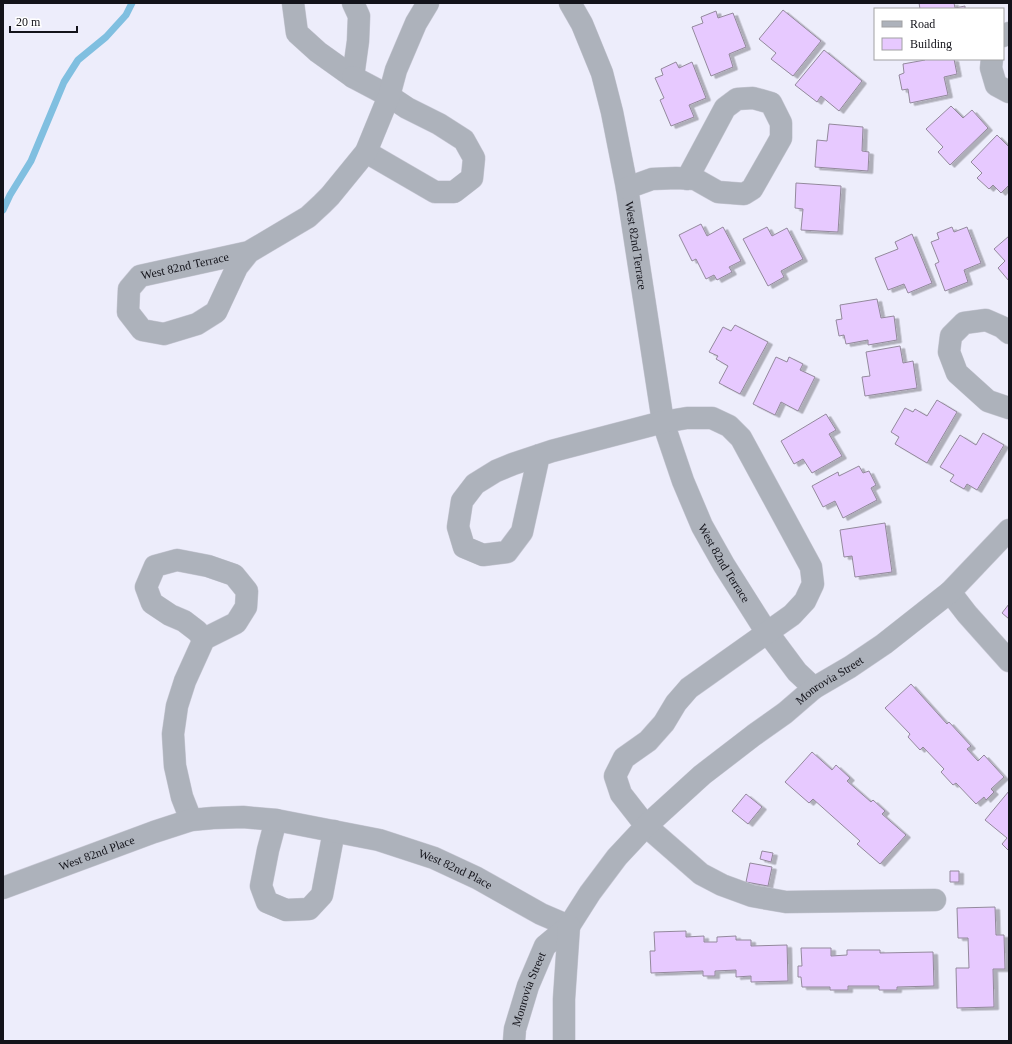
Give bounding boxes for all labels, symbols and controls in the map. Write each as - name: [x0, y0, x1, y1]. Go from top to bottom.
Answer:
- scale bar: [10, 8, 77, 34]
- legend: [874, 8, 1004, 60]
- text: 20 m: [16, 15, 41, 29]
- text: Road: [910, 17, 935, 31]
- text: Building: [910, 37, 952, 51]
- street label: West 82nd Terrace: [622, 200, 650, 291]
- street label: West 82nd Terrace: [140, 250, 230, 283]
- street label: West 82nd Terrace: [695, 521, 753, 605]
- street label: Monrovia Street: [793, 653, 867, 708]
- street label: West 82nd Place: [57, 833, 137, 874]
- street label: West 82nd Place: [417, 846, 495, 892]
- street label: Monrovia Street: [509, 949, 549, 1028]

